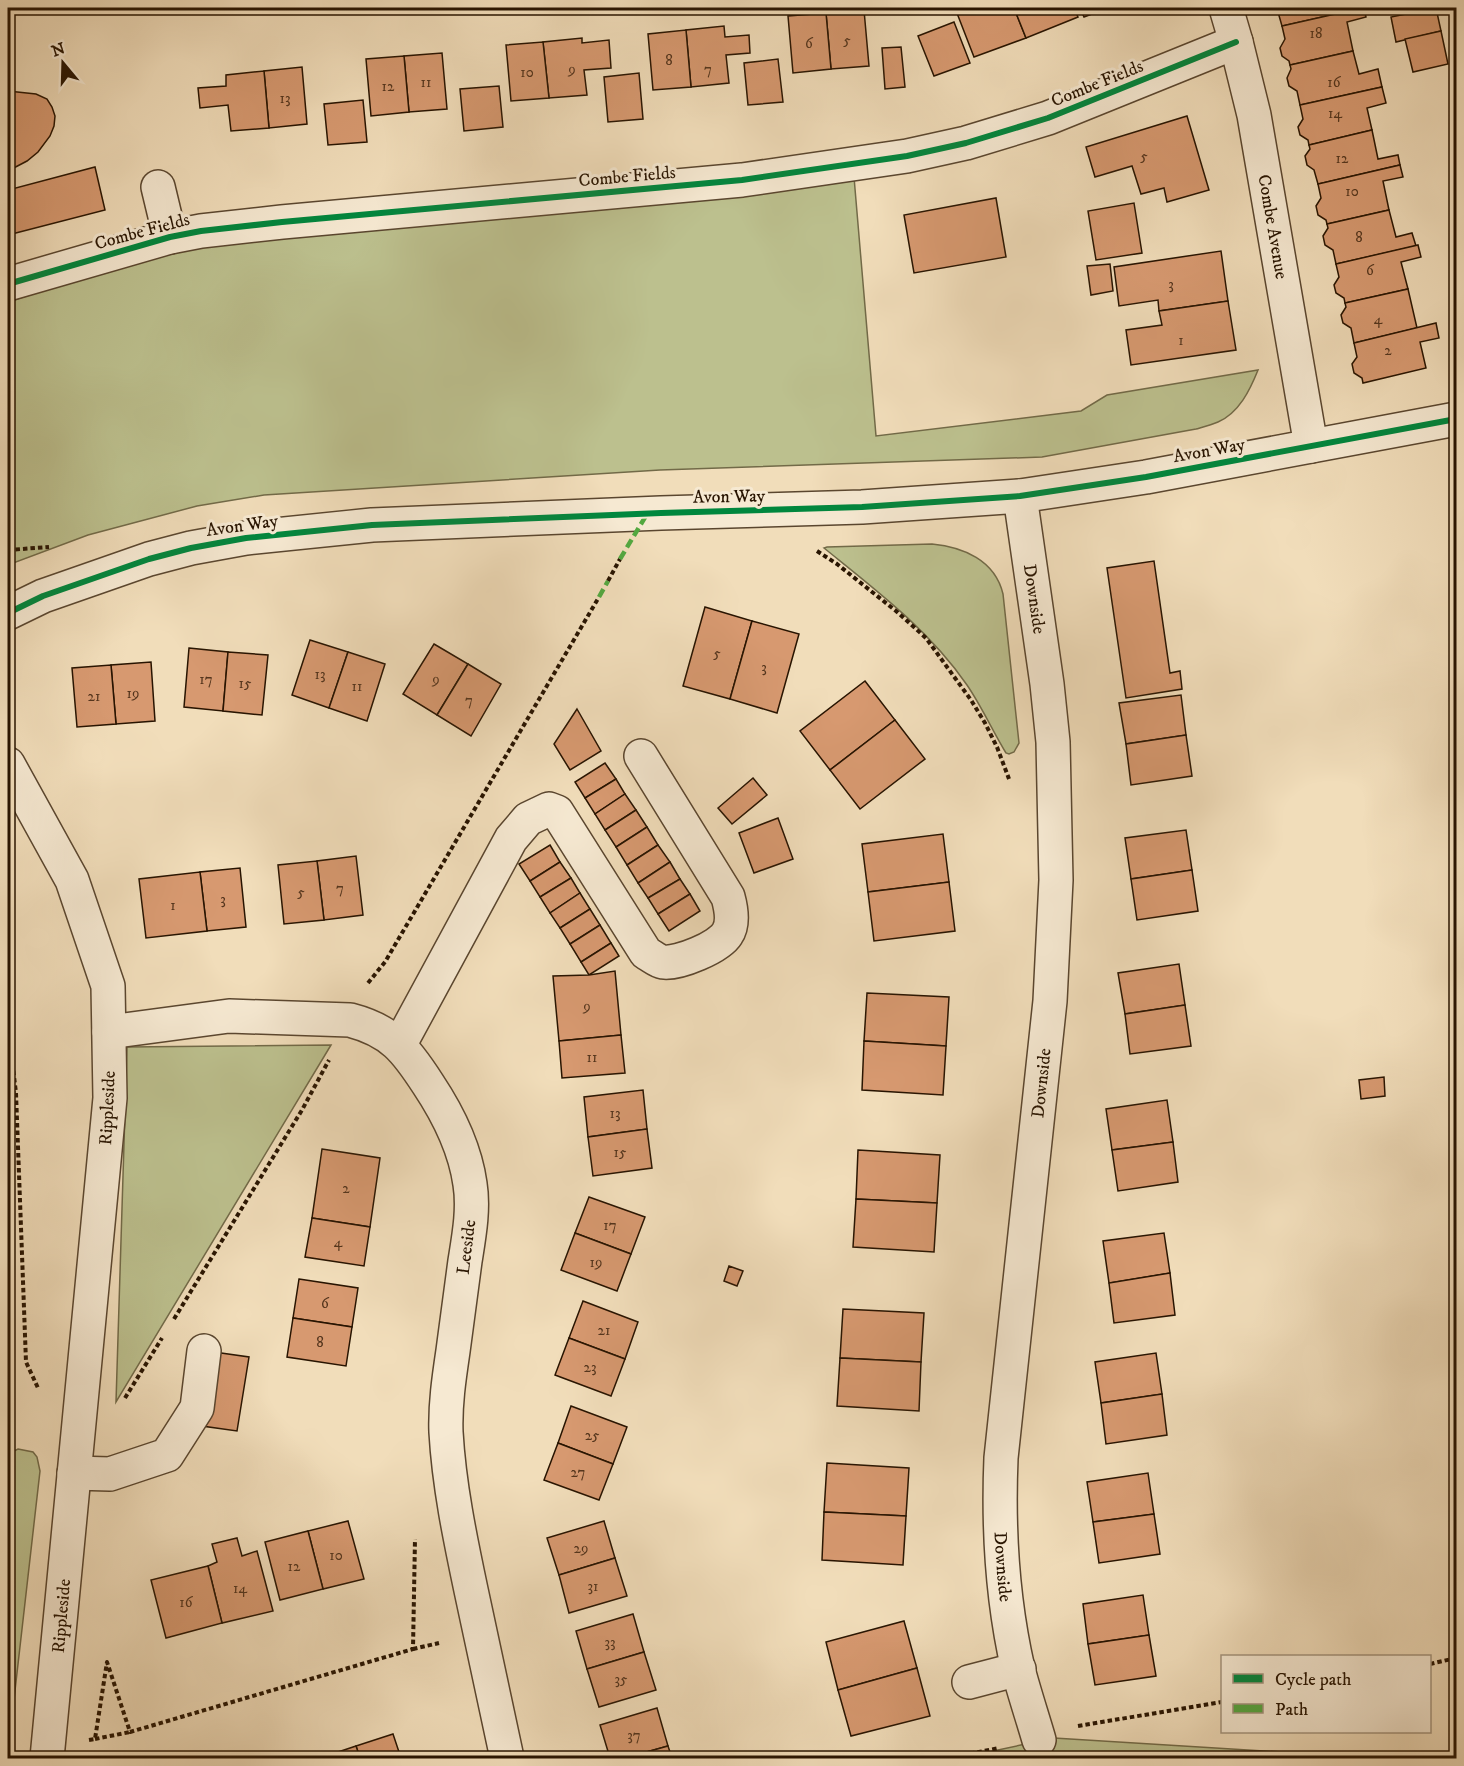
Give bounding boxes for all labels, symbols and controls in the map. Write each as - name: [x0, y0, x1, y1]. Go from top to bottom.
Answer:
- house number: 18: [1309, 24, 1323, 43]
- house number: 5: [843, 31, 851, 50]
- north arrow: [33, 33, 93, 93]
- house number: 6: [805, 34, 814, 53]
- text: N: [49, 38, 68, 61]
- house number: 8: [665, 51, 673, 70]
- street label: Combe Fields: [1048, 55, 1147, 112]
- house number: 9: [567, 60, 576, 79]
- house number: 7: [704, 60, 712, 79]
- house number: 10: [520, 63, 534, 82]
- house number: 11: [420, 73, 432, 92]
- house number: 16: [1327, 73, 1342, 92]
- house number: 12: [382, 77, 395, 96]
- house number: 13: [279, 89, 291, 108]
- house number: 14: [1328, 104, 1342, 123]
- house number: 5: [1140, 147, 1148, 166]
- house number: 12: [1336, 149, 1349, 168]
- street label: Combe Fields: [578, 162, 677, 192]
- street label: Combe Avenue: [1252, 173, 1292, 281]
- house number: 10: [1345, 182, 1359, 201]
- street label: Combe Fields: [92, 209, 192, 255]
- house number: 8: [1355, 228, 1363, 247]
- house number: 6: [1366, 261, 1375, 280]
- house number: 3: [1168, 275, 1174, 294]
- house number: 4: [1374, 310, 1383, 329]
- house number: 1: [1178, 331, 1184, 350]
- house number: 2: [1384, 341, 1392, 360]
- street label: Avon Way: [1172, 434, 1247, 468]
- street label: Avon Way: [693, 485, 766, 509]
- street label: Avon Way: [205, 510, 280, 542]
- street label: Downside: [1018, 563, 1050, 635]
- house number: 5: [713, 644, 721, 663]
- house number: 3: [761, 658, 767, 677]
- house number: 13: [314, 665, 326, 684]
- house number: 17: [199, 670, 213, 689]
- house number: 9: [431, 670, 440, 689]
- house number: 15: [239, 674, 252, 693]
- house number: 11: [351, 677, 363, 696]
- house number: 19: [127, 684, 139, 703]
- house number: 21: [88, 687, 100, 706]
- house number: 7: [465, 691, 473, 710]
- house number: 7: [336, 879, 344, 898]
- house number: 5: [297, 883, 305, 902]
- house number: 3: [220, 890, 226, 909]
- house number: 1: [170, 896, 176, 915]
- house number: 9: [582, 997, 591, 1016]
- street label: Downside: [1027, 1047, 1057, 1119]
- house number: 11: [586, 1048, 598, 1067]
- street label: Rippleside: [95, 1070, 121, 1146]
- house number: 13: [609, 1104, 621, 1123]
- house number: 15: [614, 1143, 627, 1162]
- house number: 2: [342, 1179, 350, 1198]
- house number: 17: [603, 1216, 617, 1235]
- street label: Leeside: [453, 1219, 481, 1276]
- house number: 4: [334, 1233, 343, 1252]
- house number: 19: [590, 1253, 602, 1272]
- house number: 6: [321, 1294, 330, 1313]
- house number: 21: [598, 1321, 610, 1340]
- house number: 8: [316, 1333, 324, 1352]
- house number: 23: [584, 1358, 596, 1377]
- house number: 25: [585, 1426, 600, 1445]
- house number: 27: [571, 1463, 586, 1482]
- street label: Downside: [989, 1531, 1016, 1603]
- house number: 29: [574, 1539, 588, 1558]
- house number: 10: [329, 1546, 343, 1565]
- house number: 12: [288, 1557, 301, 1576]
- house number: 31: [587, 1577, 599, 1596]
- street label: Rippleside: [48, 1578, 76, 1654]
- house number: 14: [233, 1579, 247, 1598]
- house number: 16: [179, 1593, 194, 1612]
- house number: 33: [604, 1633, 616, 1652]
- legend: [1221, 1655, 1431, 1733]
- text: Cycle path: [1275, 1669, 1352, 1691]
- house number: 35: [614, 1670, 628, 1689]
- text: Path: [1275, 1699, 1309, 1721]
- house number: 37: [627, 1726, 641, 1745]

